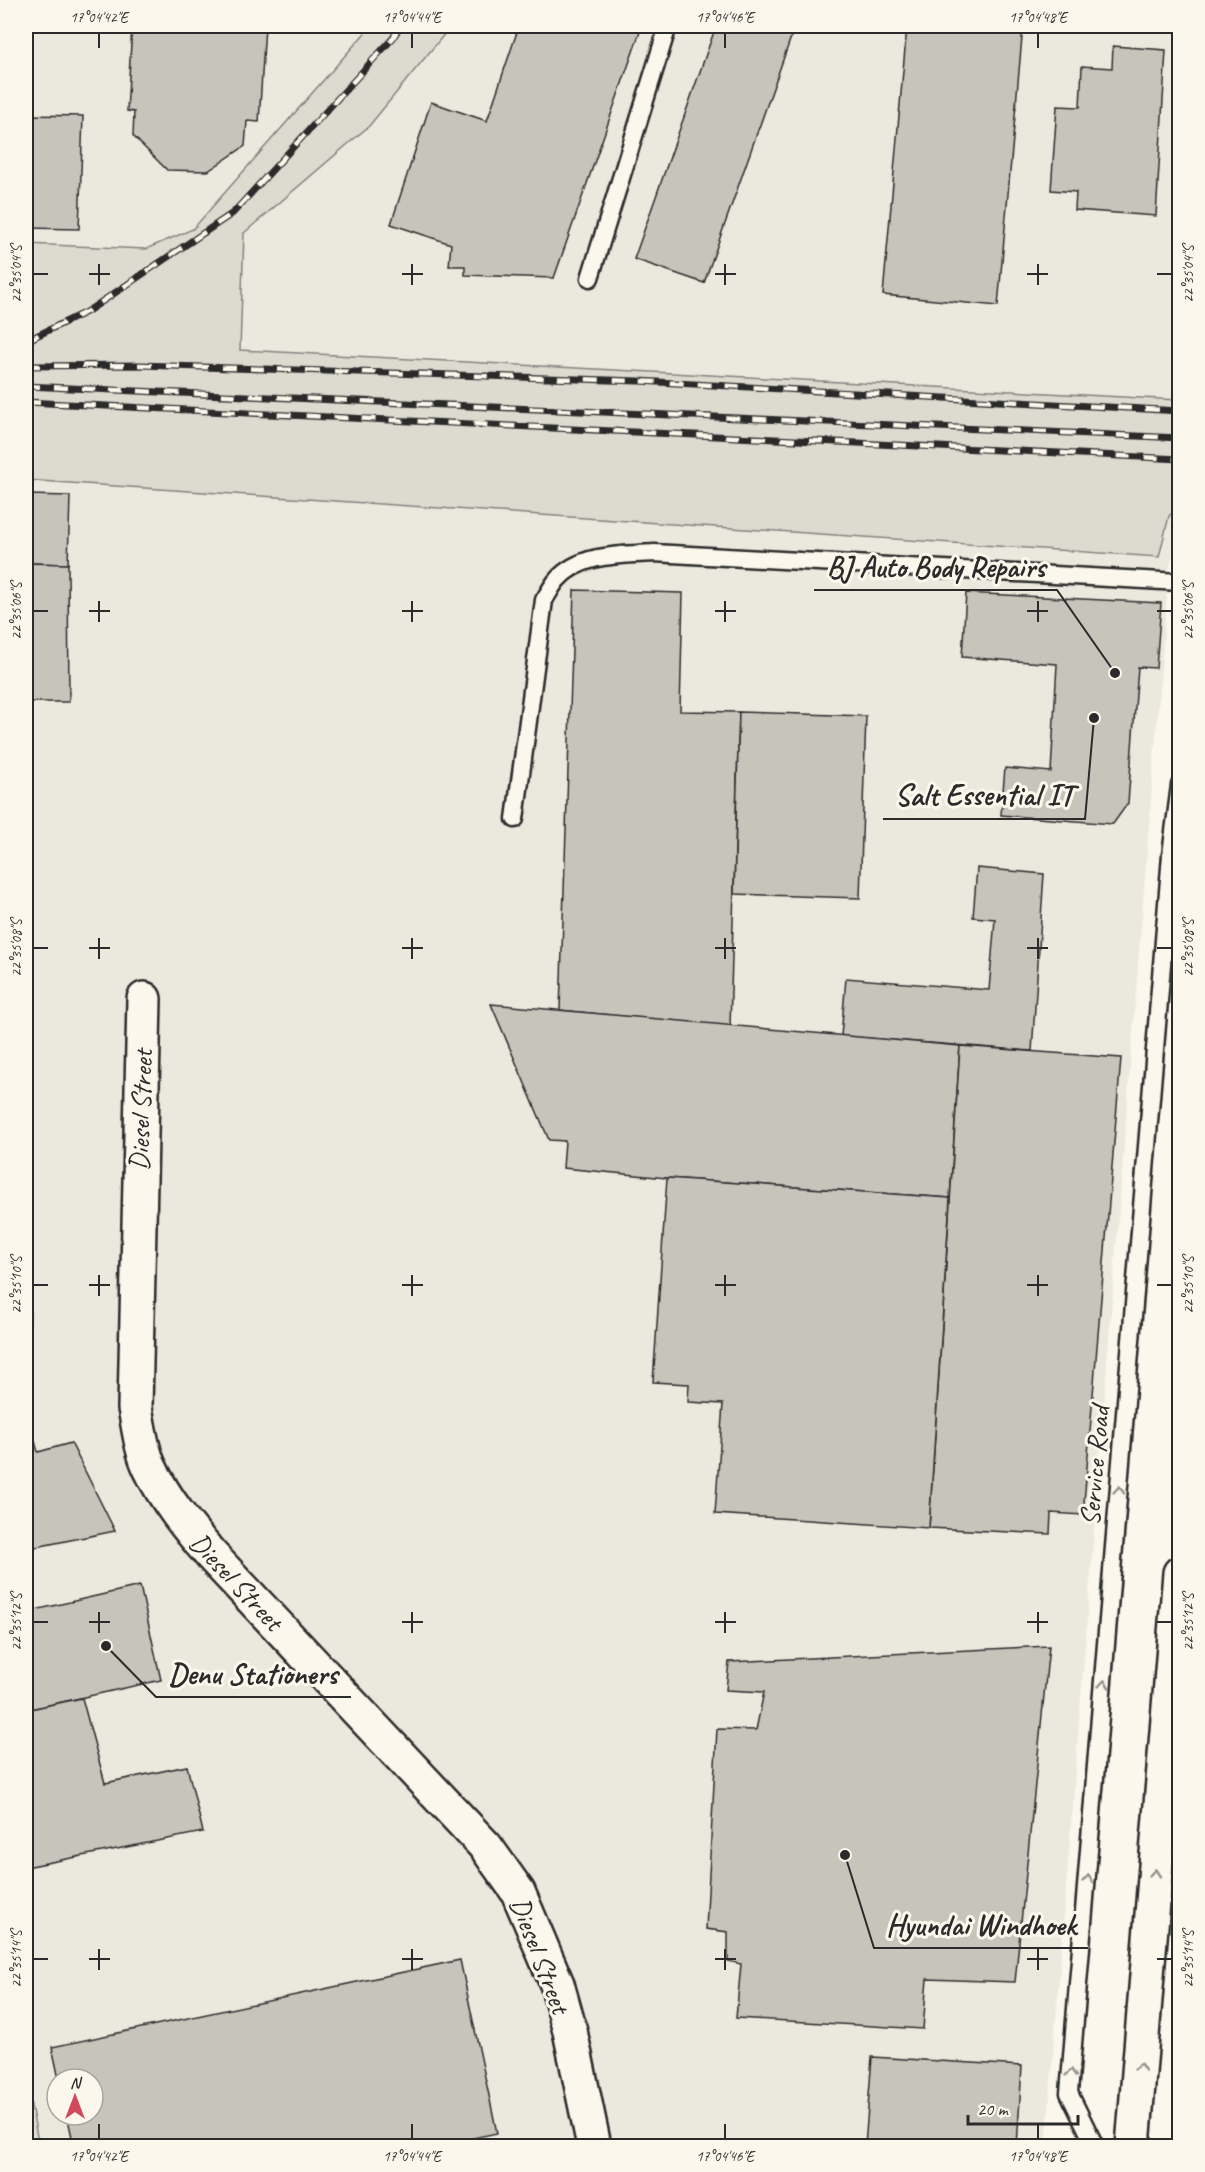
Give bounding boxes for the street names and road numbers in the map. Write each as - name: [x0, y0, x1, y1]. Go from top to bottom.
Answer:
- street label: Diesel Street: [121, 1046, 160, 1171]
- street label: Service Road: [1072, 1401, 1118, 1527]
- street label: Diesel Street: [182, 1525, 293, 1640]
- street label: Diesel Street: [502, 1892, 580, 2021]

